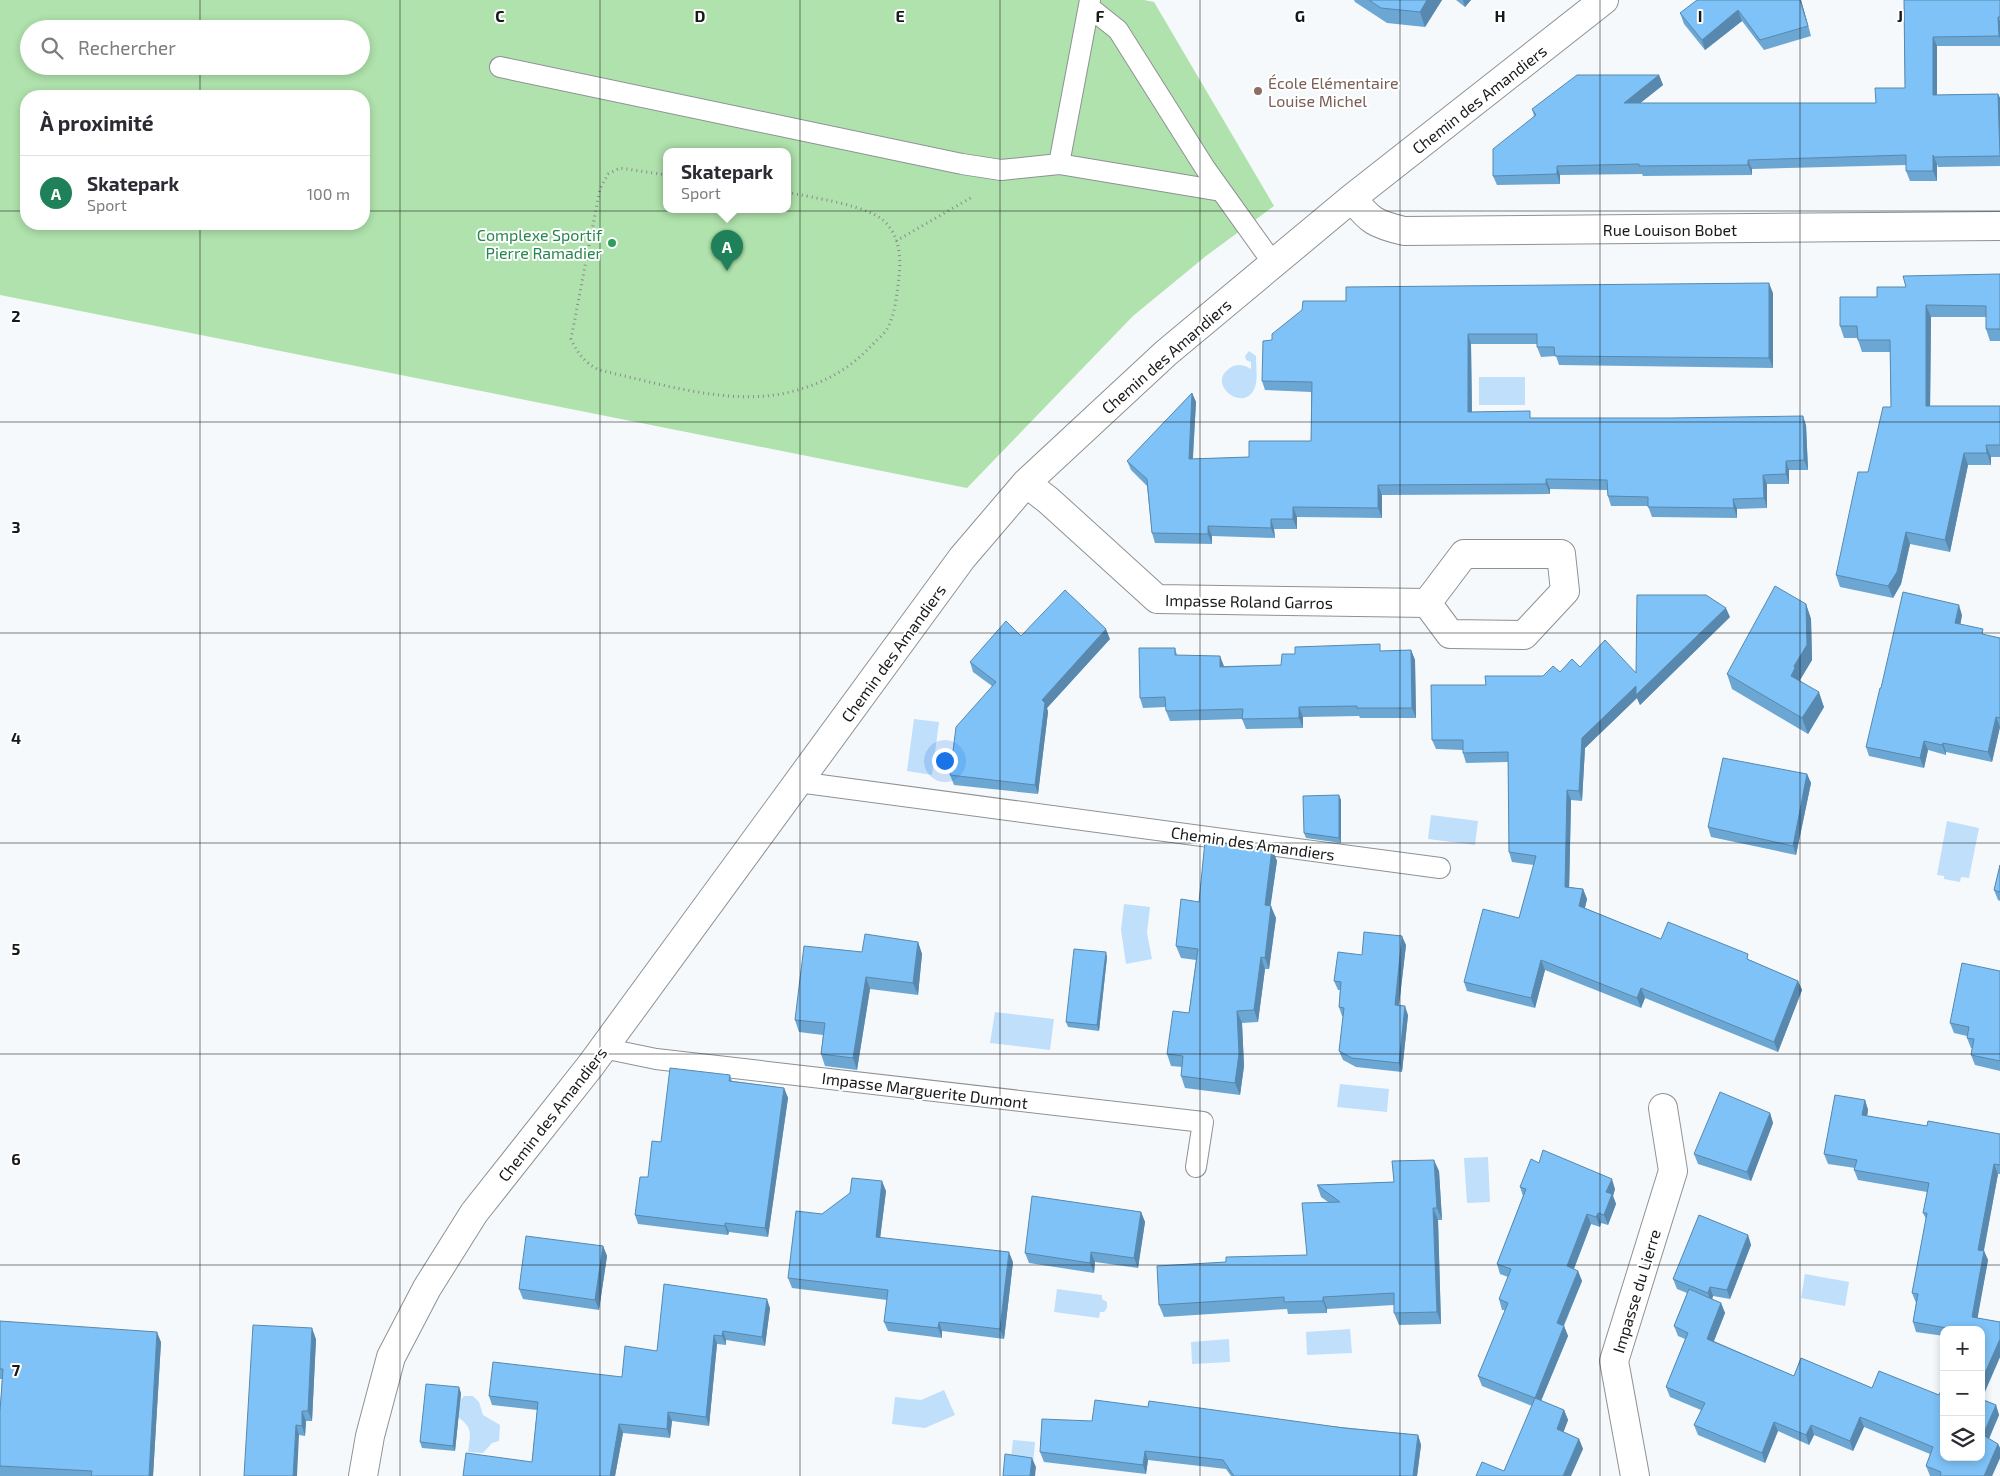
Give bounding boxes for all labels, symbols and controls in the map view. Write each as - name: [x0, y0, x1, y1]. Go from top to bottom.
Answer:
- text: C: [495, 6, 505, 25]
- text: D: [695, 6, 706, 25]
- text: E: [895, 6, 905, 25]
- text: F: [1096, 6, 1105, 25]
- text: G: [1295, 6, 1305, 25]
- text: H: [1494, 6, 1506, 25]
- text: I: [1698, 6, 1702, 25]
- text: J: [1897, 6, 1903, 25]
- search box: [20, 20, 370, 75]
- icon: search: [38, 34, 66, 62]
- text: Rechercher: [78, 36, 176, 59]
- street label: Chemin des Amandiers: [1408, 41, 1550, 157]
- place label: École Elémentaire Louise Michel: [1268, 73, 1399, 110]
- marker: École Elémentaire Louise Michel: [1252, 85, 1264, 97]
- text: À proximité: [40, 110, 154, 135]
- popup: [663, 148, 791, 213]
- text: Skatepark: [681, 160, 773, 183]
- text: Skatepark: [87, 172, 179, 195]
- text: Sport: [681, 183, 721, 202]
- text: A: [51, 184, 61, 203]
- text: 100 m: [307, 184, 350, 203]
- text: Sport: [87, 195, 127, 214]
- street label: Rue Louison Bobet: [1603, 220, 1737, 239]
- place label: Complexe Sportif Pierre Ramadier: [477, 225, 603, 262]
- pin: A: [711, 230, 743, 271]
- marker: Complexe Sportif Pierre Ramadier: [606, 237, 618, 249]
- street label: Chemin des Amandiers: [1097, 295, 1235, 417]
- text: 2: [11, 306, 21, 325]
- text: 3: [11, 517, 21, 536]
- street label: Chemin des Amandiers: [837, 581, 949, 725]
- street label: Impasse Roland Garros: [1165, 590, 1333, 612]
- text: 4: [11, 728, 21, 747]
- your location: [932, 748, 958, 774]
- street label: Chemin des Amandiers: [1170, 822, 1336, 864]
- text: 5: [12, 939, 21, 958]
- street label: Chemin des Amandiers: [494, 1043, 610, 1185]
- street label: Impasse Marguerite Dumont: [821, 1068, 1029, 1112]
- text: 6: [11, 1149, 21, 1168]
- street label: Impasse du Lierre: [1608, 1227, 1664, 1355]
- map controls: [1940, 1326, 1985, 1461]
- button: +: [1940, 1326, 1985, 1371]
- text: 7: [12, 1360, 21, 1379]
- button: −: [1940, 1371, 1985, 1416]
- button: layers: [1940, 1416, 1985, 1461]

